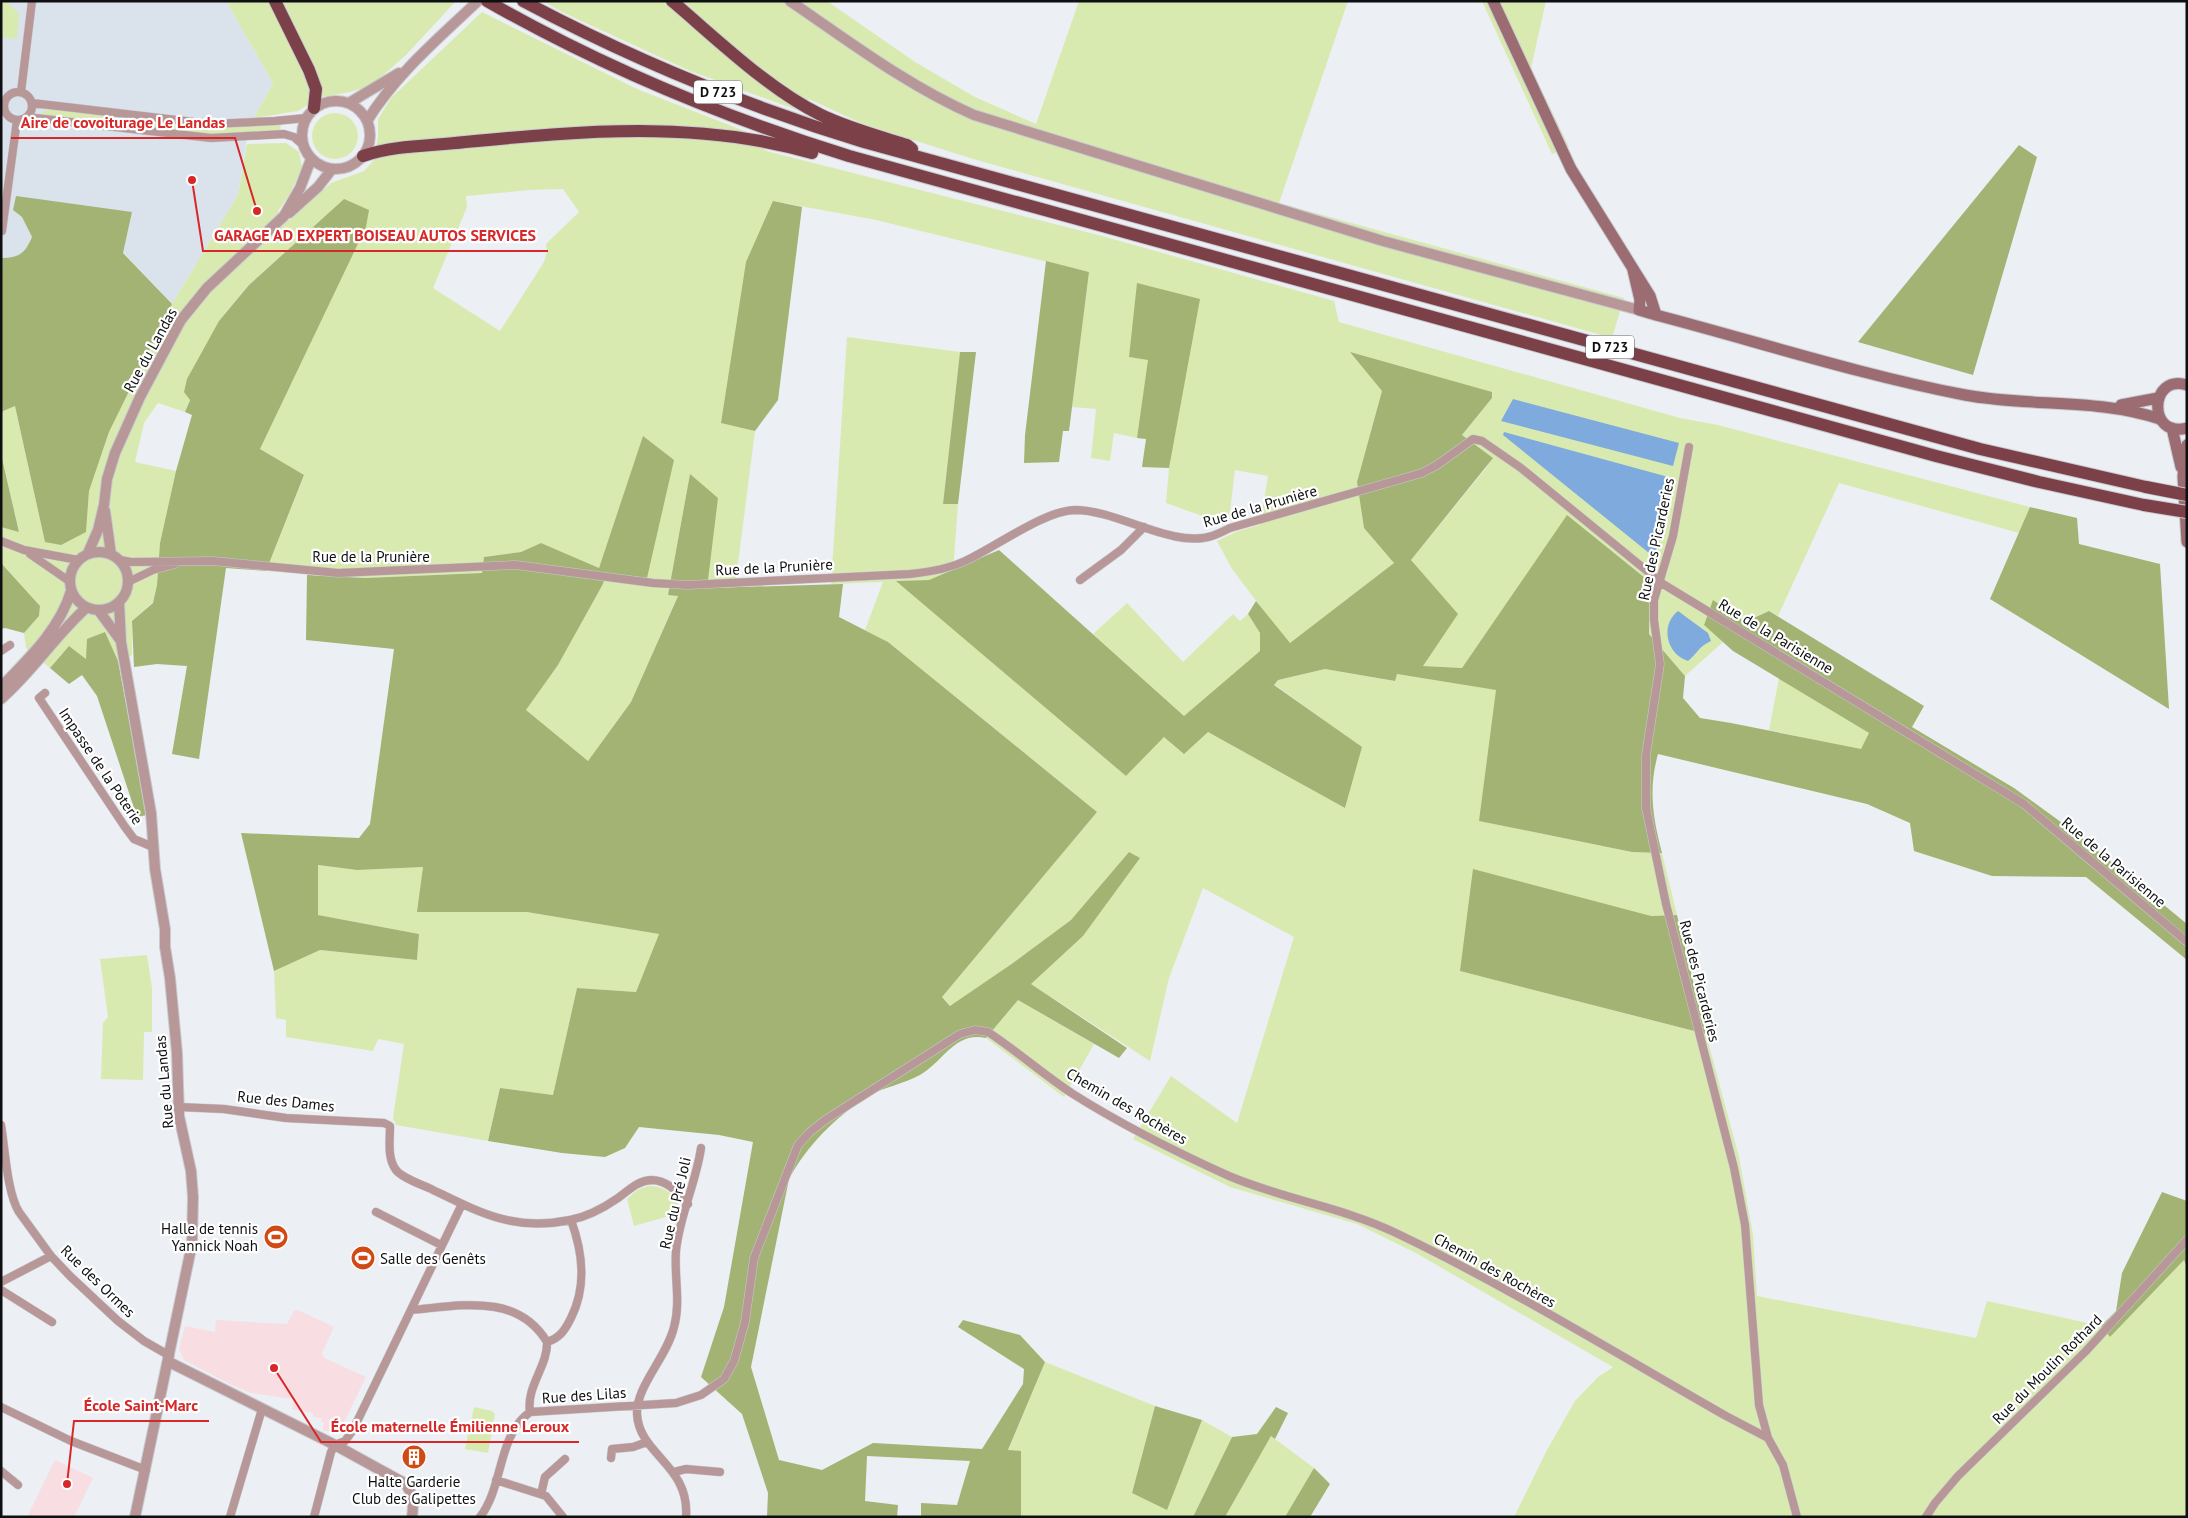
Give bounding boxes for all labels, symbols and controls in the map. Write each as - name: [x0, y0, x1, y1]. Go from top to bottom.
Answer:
- road number: D 723: [694, 80, 742, 104]
- callout: Aire de covoiturage Le Landas: [11, 107, 235, 138]
- text: Aire de covoiturage Le Landas: [21, 112, 226, 132]
- callout: GARAGE AD EXPERT BOISEAU AUTOS SERVICES: [203, 220, 548, 251]
- text: GARAGE AD EXPERT BOISEAU AUTOS SERVICES: [214, 225, 536, 245]
- street label: Rue du Landas: [119, 304, 181, 396]
- road number: D 723: [1586, 336, 1634, 358]
- street label: Rue des Picarderies: [1634, 476, 1678, 602]
- street label: Rue de la Prunière: [1201, 481, 1319, 531]
- street label: Rue de la Prunière: [312, 547, 430, 566]
- street label: Rue de la Prunière: [715, 554, 833, 580]
- street label: Rue de la Parisienne: [1715, 594, 1837, 678]
- street label: Impasse de la Poterie: [55, 704, 147, 828]
- street label: Rue de la Parisienne: [2058, 813, 2170, 911]
- street label: Rue des Picarderies: [1676, 918, 1724, 1044]
- street label: Rue du Landas: [150, 1035, 178, 1129]
- street label: Chemin des Rochères: [1063, 1064, 1191, 1148]
- street label: Rue des Dames: [236, 1086, 336, 1116]
- street label: Rue du Pré Joli: [655, 1155, 695, 1251]
- place label: Halle de tennis Yannick Noah: [161, 1219, 258, 1255]
- sports icon: Halle de tennis Yannick Noah: [263, 1224, 289, 1250]
- street label: Chemin des Rochères: [1431, 1229, 1559, 1311]
- street label: Rue des Ormes: [57, 1241, 139, 1321]
- sports icon: Salle des Genêts: [350, 1245, 376, 1271]
- place label: Salle des Genêts: [380, 1249, 486, 1268]
- street label: Rue du Moulin Rothard: [1988, 1310, 2106, 1428]
- street label: Rue des Lilas: [541, 1383, 627, 1407]
- callout: École Saint-Marc: [74, 1390, 209, 1421]
- text: École Saint-Marc: [84, 1395, 198, 1415]
- callout: École maternelle Émilienne Leroux: [321, 1411, 579, 1442]
- text: École maternelle Émilienne Leroux: [331, 1416, 570, 1436]
- building icon: Halte Garderie Club des Galipettes: [401, 1444, 427, 1470]
- place label: Halte Garderie Club des Galipettes: [352, 1472, 476, 1508]

